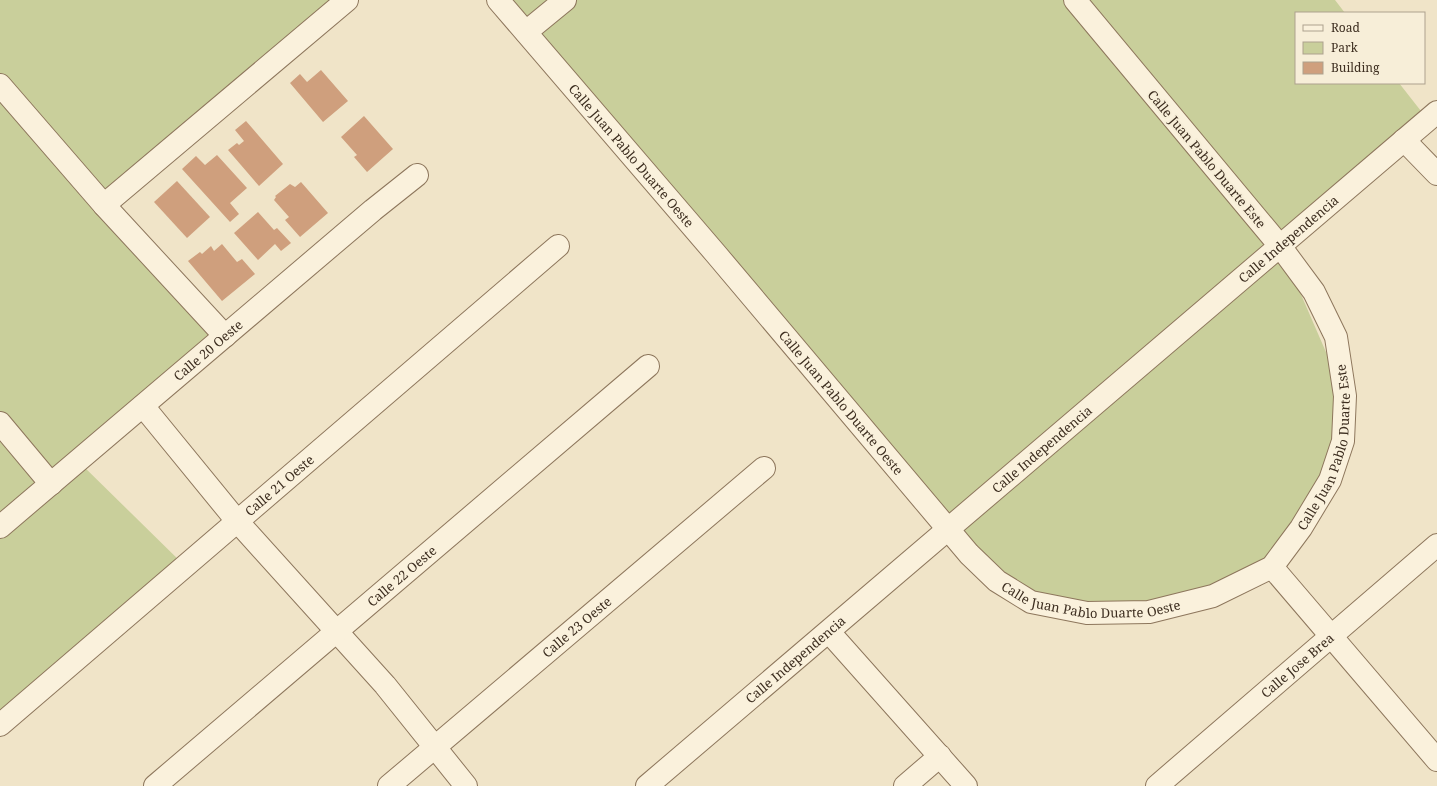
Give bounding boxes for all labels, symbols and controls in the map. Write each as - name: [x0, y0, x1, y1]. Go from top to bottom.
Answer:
- legend: [1295, 12, 1425, 84]
- text: Road: [1331, 19, 1361, 36]
- text: Park: [1331, 39, 1359, 56]
- text: Building: [1331, 59, 1380, 76]
- street label: Calle Juan Pablo Duarte Oeste: [565, 80, 698, 231]
- street label: Calle Juan Pablo Duarte Este: [1144, 86, 1270, 232]
- street label: Calle Independencia: [1234, 191, 1342, 287]
- street label: Calle 20 Oeste: [170, 316, 247, 385]
- street label: Calle Juan Pablo Duarte Oeste: [775, 326, 907, 479]
- street label: Calle Juan Pablo Duarte Este: [1293, 363, 1354, 534]
- street label: Calle Independencia: [988, 401, 1096, 497]
- street label: Calle 21 Oeste: [241, 451, 318, 520]
- street label: Calle 22 Oeste: [363, 541, 440, 611]
- street label: Calle Juan Pablo Duarte Oeste: [998, 577, 1182, 622]
- street label: Calle 23 Oeste: [538, 592, 615, 661]
- street label: Calle Independencia: [741, 612, 849, 707]
- street label: Calle Jose Brea: [1257, 629, 1338, 702]

